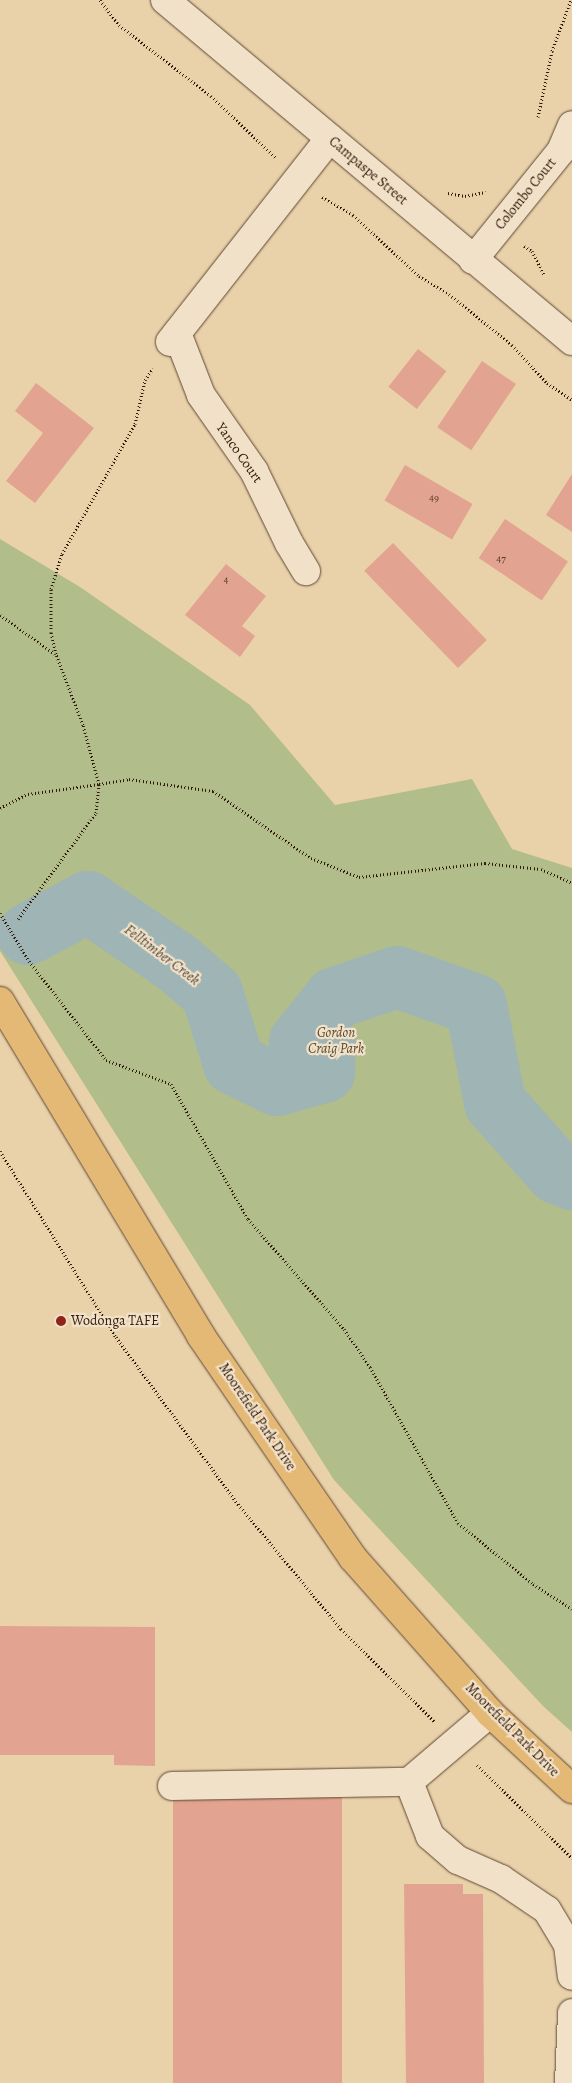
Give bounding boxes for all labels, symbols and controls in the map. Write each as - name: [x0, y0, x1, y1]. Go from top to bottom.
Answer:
- street label: Campaspe Street: [325, 133, 411, 209]
- street label: Colombo Court: [492, 155, 560, 233]
- street label: Yanco Court: [212, 420, 266, 486]
- house number: 49: [429, 491, 439, 505]
- house number: 47: [496, 552, 506, 566]
- house number: 4: [224, 573, 228, 587]
- water label: Felltimber Creek: [121, 921, 203, 989]
- park label: Gordon Craig Park: [308, 1025, 364, 1058]
- place label: Wodonga TAFE: [71, 1313, 159, 1329]
- marker: Wodonga TAFE: [55, 1315, 67, 1327]
- street label: Moorefield Park Drive: [215, 1360, 299, 1474]
- street label: Moorefield Park Drive: [462, 1680, 562, 1780]

